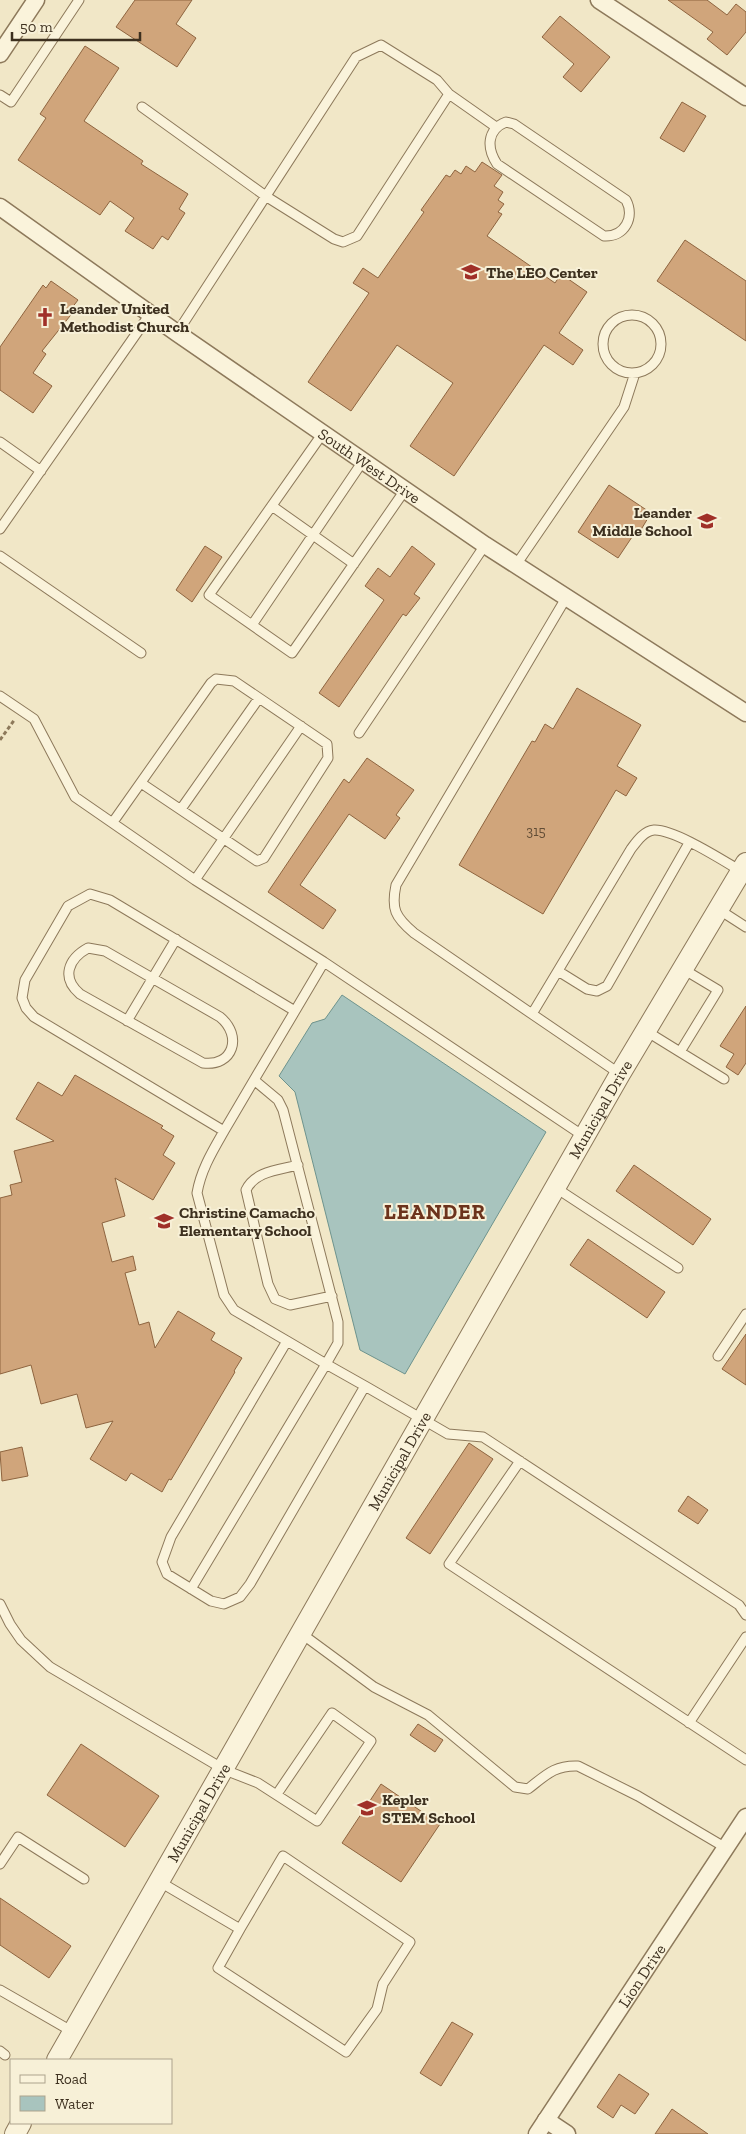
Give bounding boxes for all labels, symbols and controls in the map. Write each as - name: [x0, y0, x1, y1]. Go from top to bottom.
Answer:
- scale bar: [12, 10, 140, 42]
- text: 50 m: [20, 18, 53, 36]
- school or university icon: The LEO Center: [460, 261, 482, 283]
- place label: The LEO Center: [486, 263, 598, 282]
- place label: Leander United Methodist Church: [60, 299, 190, 336]
- church icon: Leander United Methodist Church: [34, 306, 56, 328]
- street label: South West Drive: [315, 424, 424, 507]
- place label: Leander Middle School: [592, 503, 692, 540]
- school or university icon: Leander Middle School: [696, 510, 718, 532]
- house number: 315: [526, 823, 546, 840]
- street label: Municipal Drive: [564, 1056, 636, 1162]
- district label: LEANDER: [384, 1199, 486, 1224]
- place label: Christine Camacho Elementary School: [179, 1203, 315, 1240]
- school or university icon: Christine Camacho Elementary School: [153, 1210, 175, 1232]
- street label: Municipal Drive: [363, 1408, 435, 1513]
- street label: Municipal Drive: [163, 1760, 234, 1865]
- place label: Kepler STEM School: [382, 1790, 476, 1827]
- school or university icon: Kepler STEM School: [356, 1797, 378, 1819]
- street label: Lion Drive: [614, 1940, 669, 2011]
- legend: [10, 2059, 172, 2124]
- text: Road: [55, 2070, 88, 2088]
- text: Water: [55, 2095, 95, 2113]

